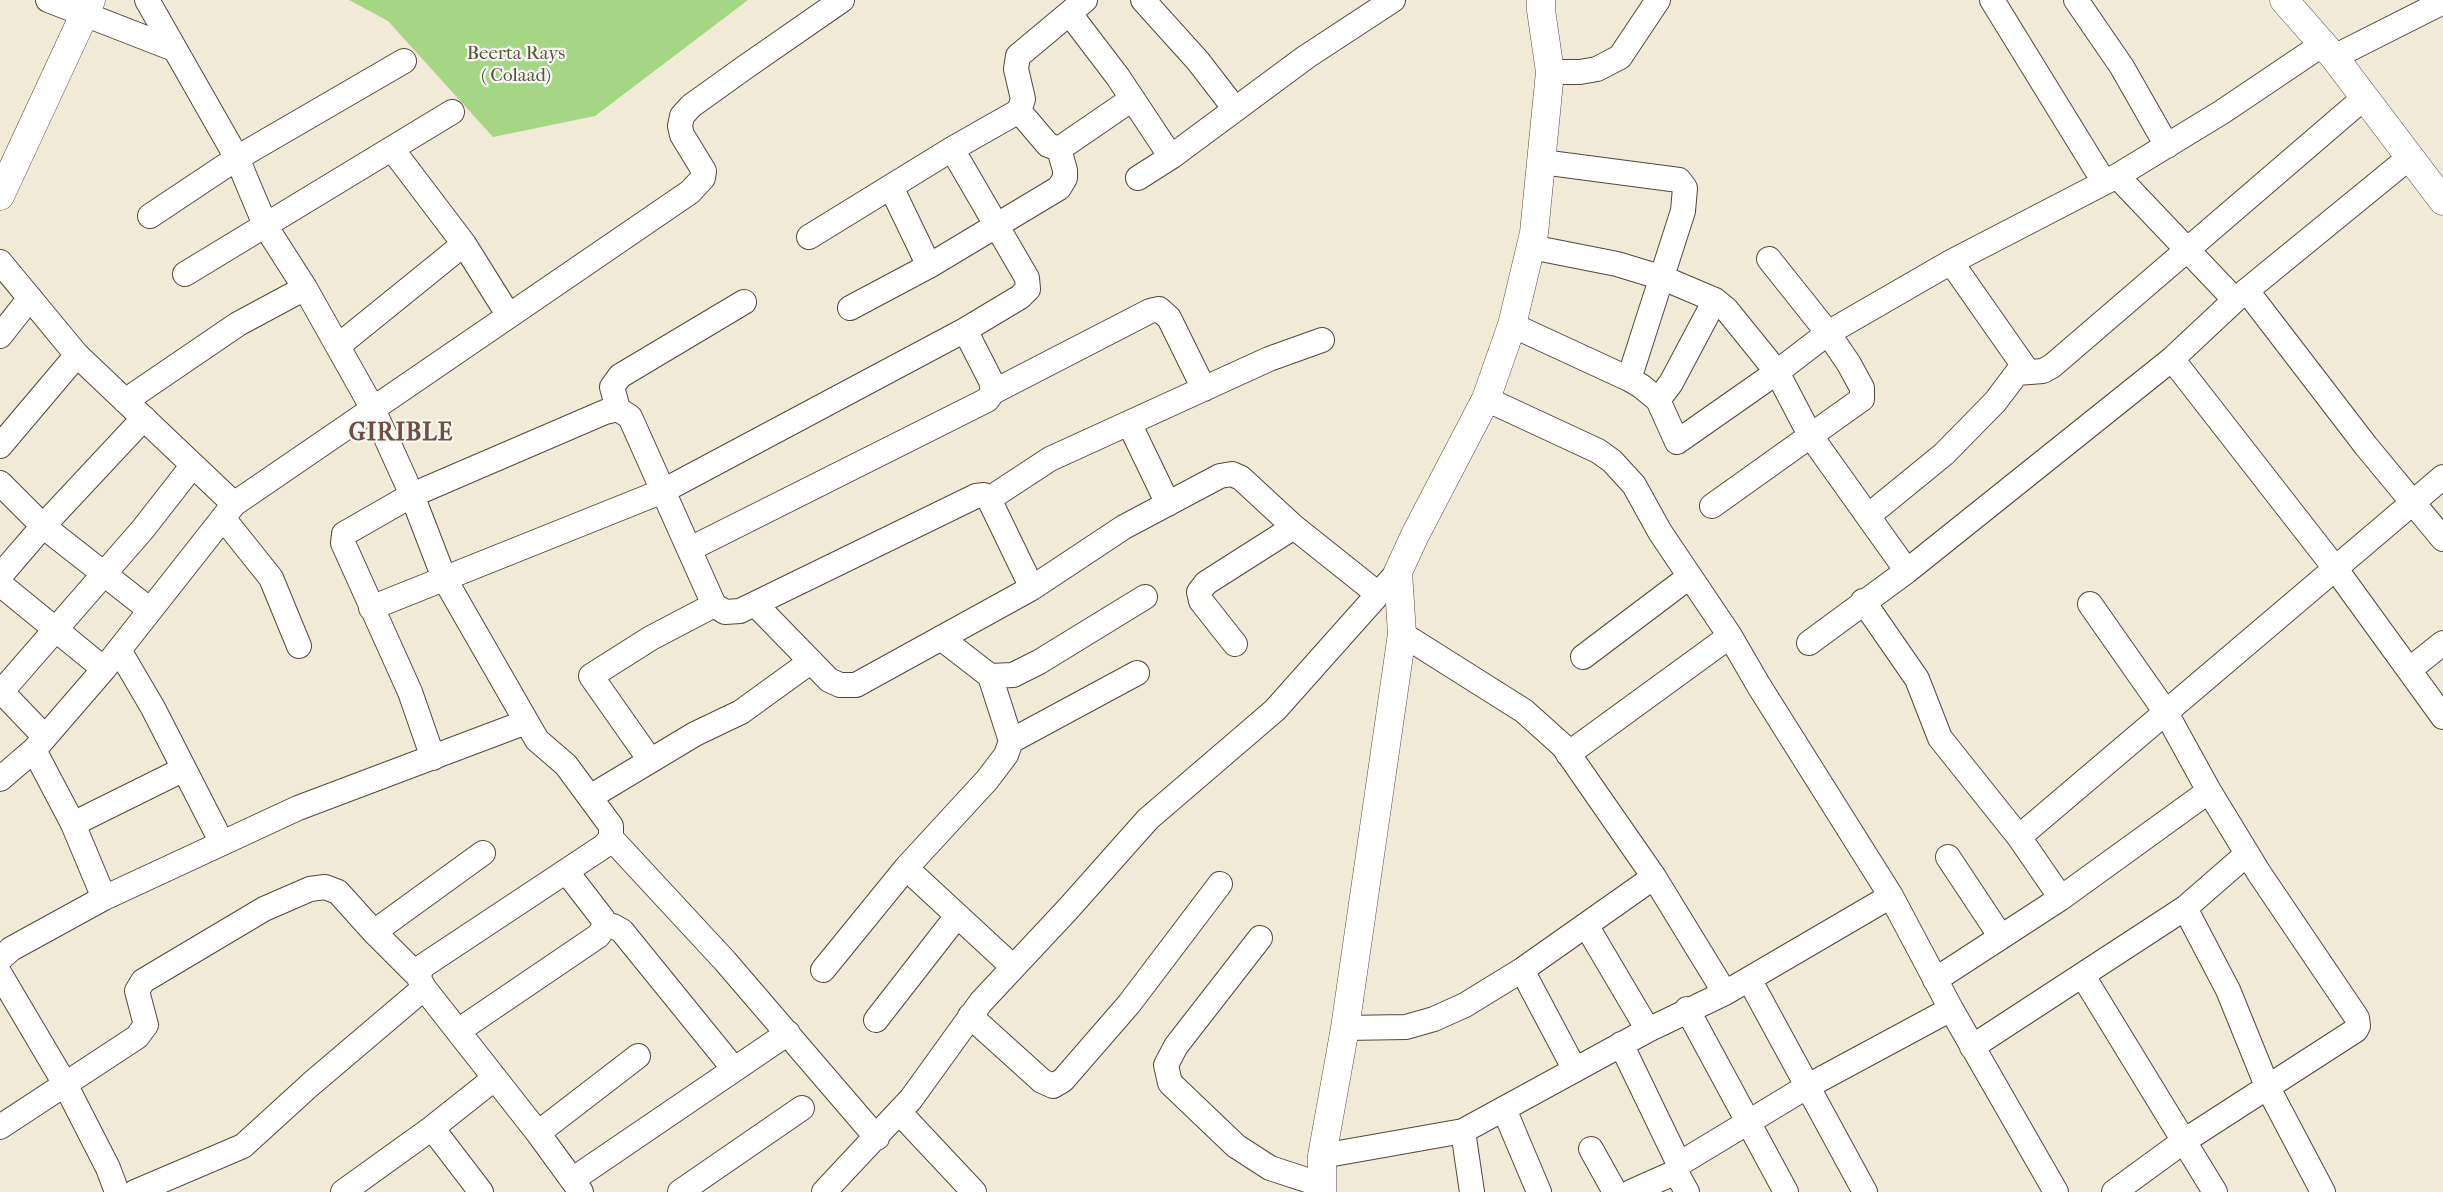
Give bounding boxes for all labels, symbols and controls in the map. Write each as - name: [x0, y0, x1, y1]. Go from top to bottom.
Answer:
- park label: Beerta Rays ( Colaad): [467, 43, 565, 87]
- district label: GIRIBLE: [348, 420, 454, 448]

